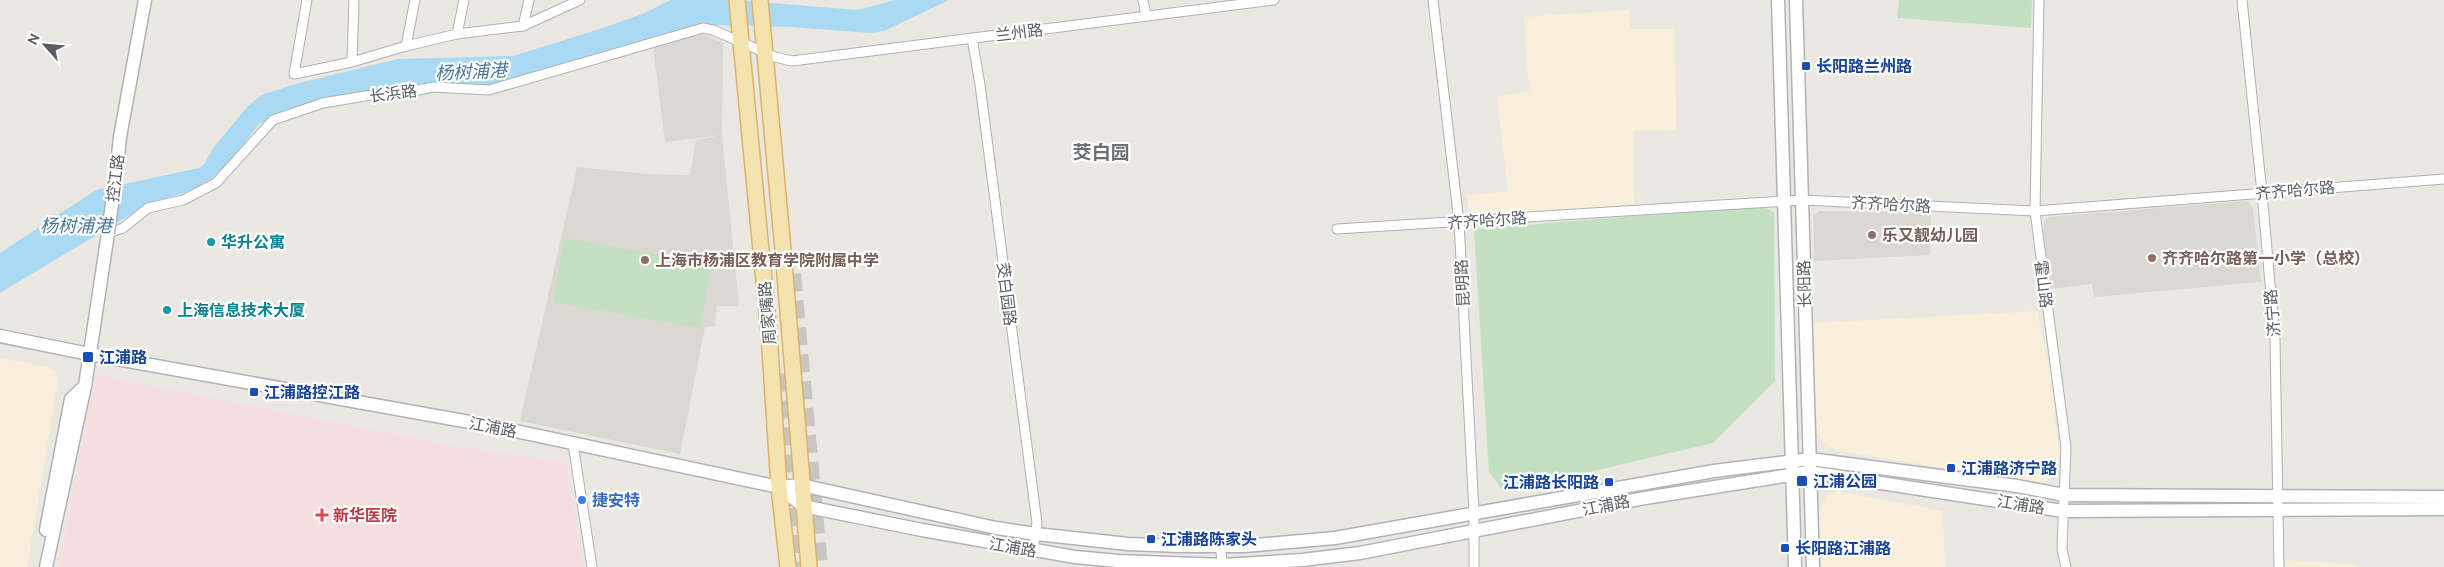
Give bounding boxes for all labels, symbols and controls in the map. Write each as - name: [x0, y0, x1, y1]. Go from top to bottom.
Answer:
- north arrow: [20, 20, 70, 70]
- street label: 兰州路: [994, 20, 1044, 44]
- text: N: [24, 31, 43, 47]
- place label: 长阳路兰州路: [1816, 57, 1912, 75]
- water label: 杨树浦港: [435, 59, 510, 83]
- marker: 长阳路兰州路: [1800, 60, 1812, 72]
- street label: 长浜路: [368, 81, 418, 105]
- district label: 茭白园: [1072, 141, 1130, 163]
- street label: 控江路: [103, 153, 127, 203]
- street label: 齐齐哈尔路: [2254, 178, 2336, 202]
- street label: 齐齐哈尔路: [1851, 193, 1931, 215]
- street label: 齐齐哈尔路: [1446, 208, 1528, 232]
- water label: 杨树浦港: [40, 215, 115, 235]
- place label: 乐又靓幼儿园: [1882, 226, 1978, 244]
- marker: 乐又靓幼儿园: [1866, 229, 1878, 241]
- place label: 华升公寓: [221, 233, 285, 251]
- marker: 华升公寓: [205, 236, 217, 248]
- place label: 齐齐哈尔路第一小学（总校）: [2162, 249, 2370, 267]
- place label: 上海市杨浦区教育学院附属中学: [655, 251, 879, 269]
- marker: 齐齐哈尔路第一小学（总校）: [2146, 252, 2158, 264]
- marker: 上海市杨浦区教育学院附属中学: [639, 254, 651, 266]
- street label: 昆明路: [1452, 259, 1472, 307]
- street label: 霍山路: [2032, 259, 2056, 309]
- street label: 长阳路: [1795, 260, 1813, 308]
- street label: 茭白园路: [994, 261, 1020, 327]
- street label: 周家嘴路: [755, 280, 779, 346]
- street label: 济宁路: [2261, 288, 2283, 338]
- place label: 上海信息技术大厦: [177, 301, 305, 319]
- marker: 上海信息技术大厦: [161, 304, 173, 316]
- place label: 江浦路: [99, 348, 147, 366]
- marker: 江浦路: [81, 350, 95, 364]
- place label: 江浦路控江路: [264, 383, 360, 401]
- marker: 江浦路控江路: [248, 386, 260, 398]
- street label: 江浦路: [468, 414, 518, 440]
- place label: 江浦路济宁路: [1961, 459, 2057, 477]
- marker: 江浦路济宁路: [1945, 462, 1957, 474]
- place label: 江浦公园: [1813, 472, 1877, 490]
- place label: 江浦路长阳路: [1503, 473, 1599, 491]
- marker: 江浦公园: [1795, 474, 1809, 488]
- marker: 江浦路长阳路: [1603, 476, 1615, 488]
- place label: 捷安特: [592, 491, 640, 509]
- street label: 江浦路: [1996, 491, 2046, 517]
- street label: 江浦路: [1581, 492, 1631, 518]
- marker: 捷安特: [576, 494, 588, 506]
- place label: 新华医院: [333, 506, 397, 524]
- marker: 新华医院: [315, 508, 329, 522]
- place label: 江浦路陈家头: [1161, 530, 1257, 548]
- marker: 江浦路陈家头: [1145, 533, 1157, 545]
- street label: 江浦路: [988, 534, 1038, 560]
- place label: 长阳路江浦路: [1795, 539, 1891, 557]
- marker: 长阳路江浦路: [1779, 542, 1791, 554]

